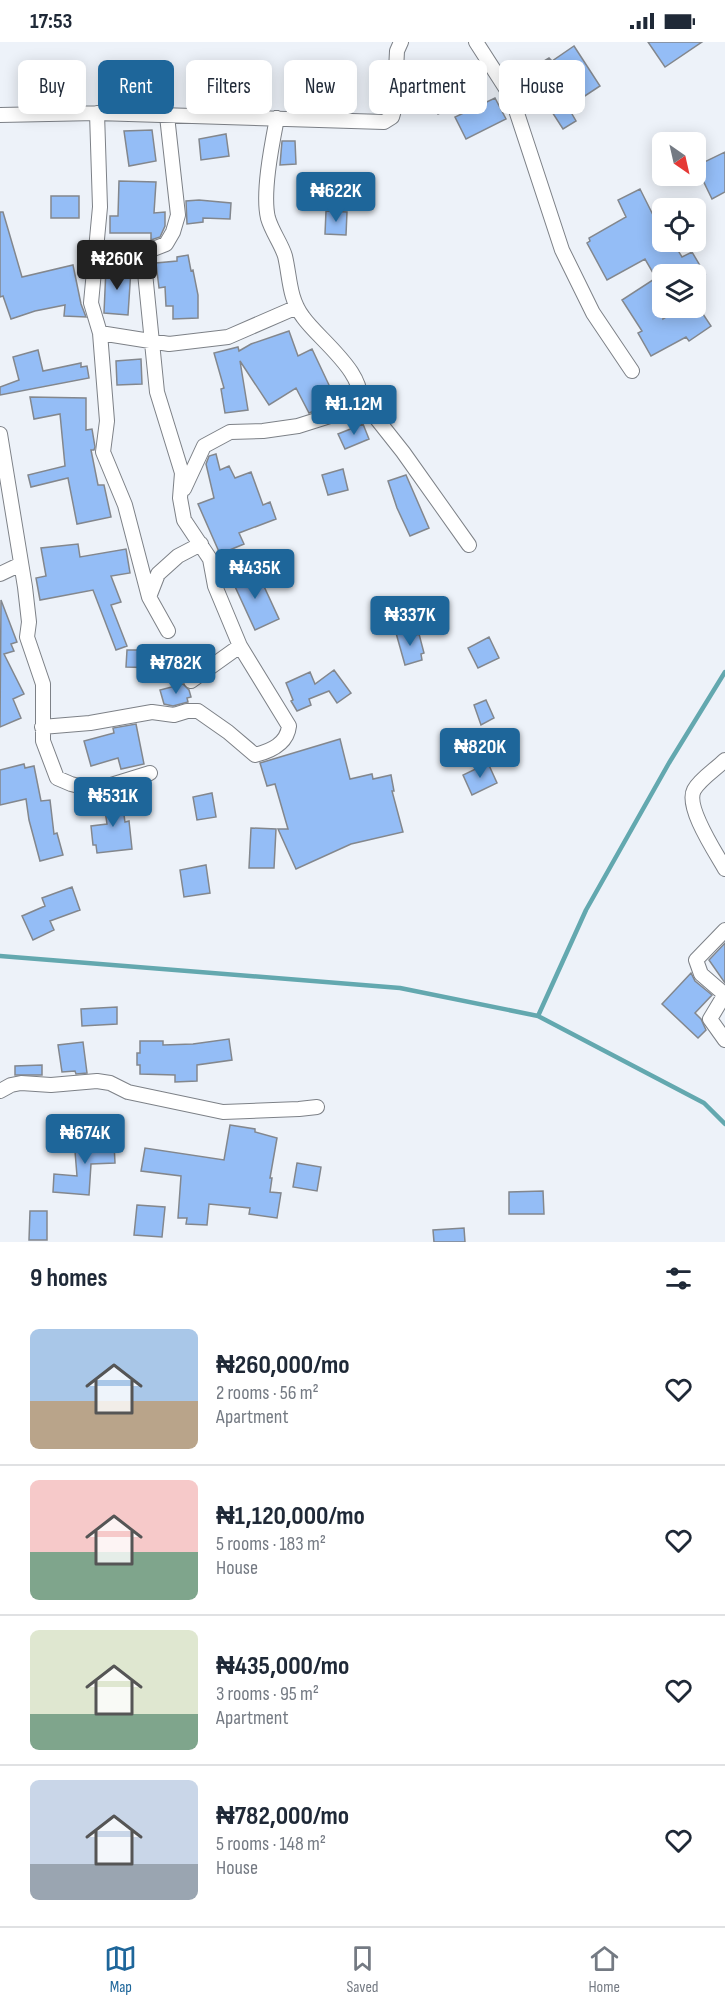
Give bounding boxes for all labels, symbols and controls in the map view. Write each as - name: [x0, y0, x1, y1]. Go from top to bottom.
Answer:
- text: 17:53: [30, 8, 72, 35]
- chip: Buy: [18, 60, 86, 114]
- chip: Rent: [98, 60, 174, 114]
- chip: Filters: [186, 60, 272, 114]
- chip: New: [284, 60, 357, 114]
- chip: Apartment: [369, 60, 487, 114]
- chip: House: [499, 60, 585, 114]
- north arrow: [652, 132, 706, 186]
- map controls: [652, 132, 706, 318]
- pin: ₦622K: [294, 172, 378, 223]
- text: ₦622K: [310, 179, 362, 203]
- button: locate: [652, 198, 706, 252]
- pin: ₦260K: [75, 240, 159, 291]
- text: ₦260K: [91, 247, 143, 271]
- button: layers: [652, 264, 706, 318]
- pin: ₦1.12M: [305, 385, 403, 436]
- text: ₦1.12M: [326, 392, 382, 416]
- pin: ₦435K: [213, 549, 297, 600]
- text: ₦435K: [229, 556, 281, 580]
- pin: ₦337K: [368, 596, 452, 647]
- text: ₦337K: [384, 603, 436, 627]
- pin: ₦782K: [134, 644, 218, 695]
- text: ₦782K: [150, 651, 202, 675]
- pin: ₦820K: [438, 728, 522, 779]
- text: ₦820K: [454, 735, 506, 759]
- pin: ₦531K: [71, 777, 155, 828]
- text: ₦531K: [88, 784, 138, 808]
- pin: ₦674K: [43, 1114, 127, 1165]
- text: ₦674K: [60, 1121, 110, 1145]
- icon: filters: [662, 1262, 695, 1295]
- text: 9 homes: [30, 1263, 108, 1294]
- text: ₦260,000/mo: [216, 1350, 350, 1381]
- icon: home: [78, 1353, 150, 1425]
- icon: heart: [662, 1373, 695, 1406]
- text: 2 rooms · 56 m²: [216, 1381, 319, 1405]
- text: Apartment: [216, 1405, 289, 1429]
- text: ₦1,120,000/mo: [216, 1501, 365, 1532]
- icon: home: [78, 1504, 150, 1576]
- icon: heart: [662, 1524, 695, 1557]
- text: 5 rooms · 183 m²: [216, 1532, 326, 1556]
- text: House: [216, 1556, 258, 1580]
- text: ₦435,000/mo: [216, 1651, 349, 1682]
- icon: home: [78, 1654, 150, 1726]
- icon: heart: [662, 1674, 695, 1707]
- text: 3 rooms · 95 m²: [216, 1682, 319, 1706]
- text: Apartment: [216, 1706, 289, 1730]
- text: ₦782,000/mo: [216, 1801, 349, 1832]
- icon: home: [78, 1804, 150, 1876]
- icon: heart: [662, 1824, 695, 1857]
- text: 5 rooms · 148 m²: [216, 1832, 326, 1856]
- text: House: [216, 1856, 258, 1880]
- tab: Map: [104, 1942, 137, 1997]
- tab: Saved: [346, 1942, 379, 1997]
- tab: Home: [588, 1942, 621, 1997]

